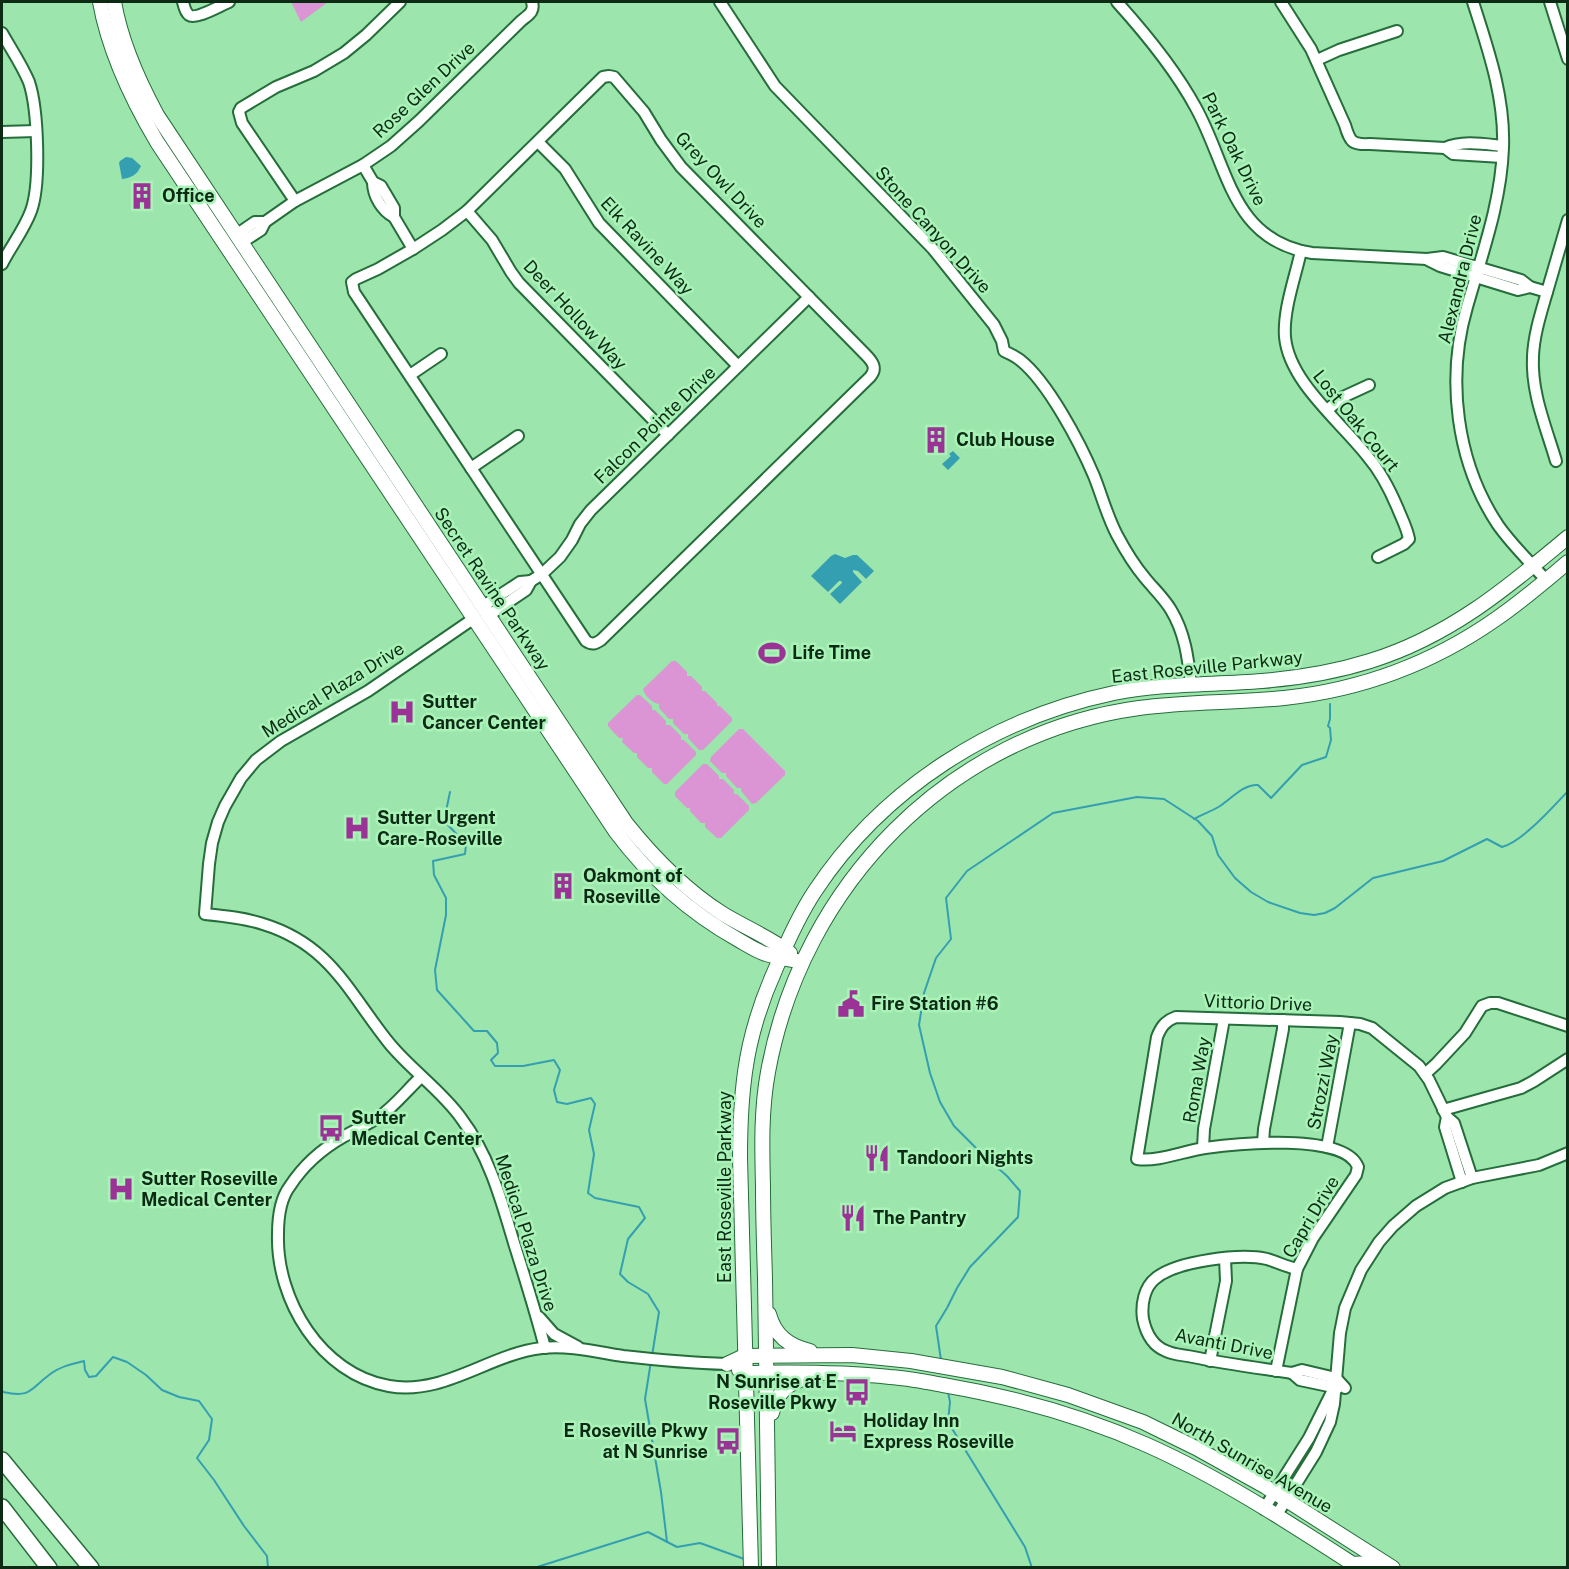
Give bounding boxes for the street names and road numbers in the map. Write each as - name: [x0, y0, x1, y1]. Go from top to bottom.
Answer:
- street label: Rose Glen Drive: [368, 37, 479, 142]
- street label: Park Oak Drive: [1198, 89, 1271, 209]
- street label: Grey Owl Drive: [671, 127, 771, 232]
- street label: Stone Canyon Drive: [871, 162, 996, 297]
- street label: Elk Ravine Way: [597, 192, 698, 299]
- street label: Alexandra Drive: [1433, 212, 1486, 346]
- street label: Deer Hollow Way: [519, 256, 632, 374]
- street label: Falcon Pointe Drive: [590, 361, 720, 488]
- street label: Lost Oak Court: [1309, 366, 1404, 476]
- street label: Secret Ravine Parkway: [430, 503, 555, 674]
- street label: Medical Plaza Drive: [258, 637, 408, 742]
- street label: East Roseville Parkway: [1110, 646, 1304, 687]
- street label: Vittorio Drive: [1203, 990, 1313, 1015]
- street label: Strozzi Way: [1303, 1032, 1342, 1132]
- street label: Roma Way: [1179, 1035, 1214, 1125]
- street label: East Roseville Parkway: [714, 1090, 735, 1283]
- street label: Medical Plaza Drive: [491, 1152, 562, 1314]
- street label: Capri Drive: [1278, 1172, 1343, 1262]
- street label: Avanti Drive: [1173, 1324, 1275, 1363]
- street label: North Sunrise Avenue: [1168, 1408, 1336, 1517]

